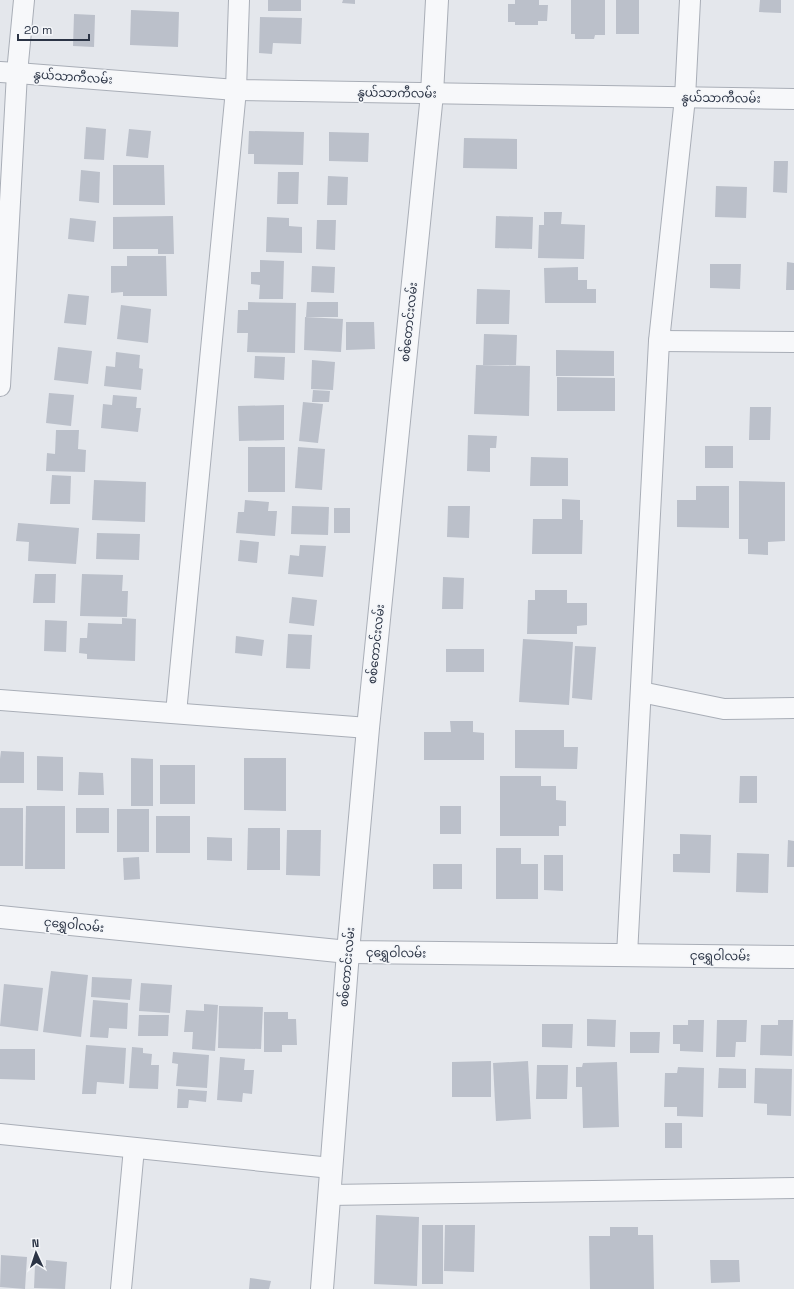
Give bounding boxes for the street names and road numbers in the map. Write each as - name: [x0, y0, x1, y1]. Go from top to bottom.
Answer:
- street label: နွယ်သာကီလမ်း: [33, 65, 113, 90]
- street label: နွယ်သာကီလမ်း: [357, 83, 437, 104]
- street label: နွယ်သာကီလမ်း: [681, 88, 761, 109]
- street label: စစ်တောင်းလမ်း: [396, 281, 421, 363]
- street label: စစ်တောင်းလမ်း: [363, 603, 388, 685]
- street label: ငုရွှေဝါလမ်း: [43, 913, 105, 938]
- street label: စစ်တောင်းလမ်း: [335, 926, 358, 1008]
- street label: ငုရွှေဝါလမ်း: [366, 943, 426, 964]
- street label: ငုရွှေဝါလမ်း: [690, 946, 750, 967]

